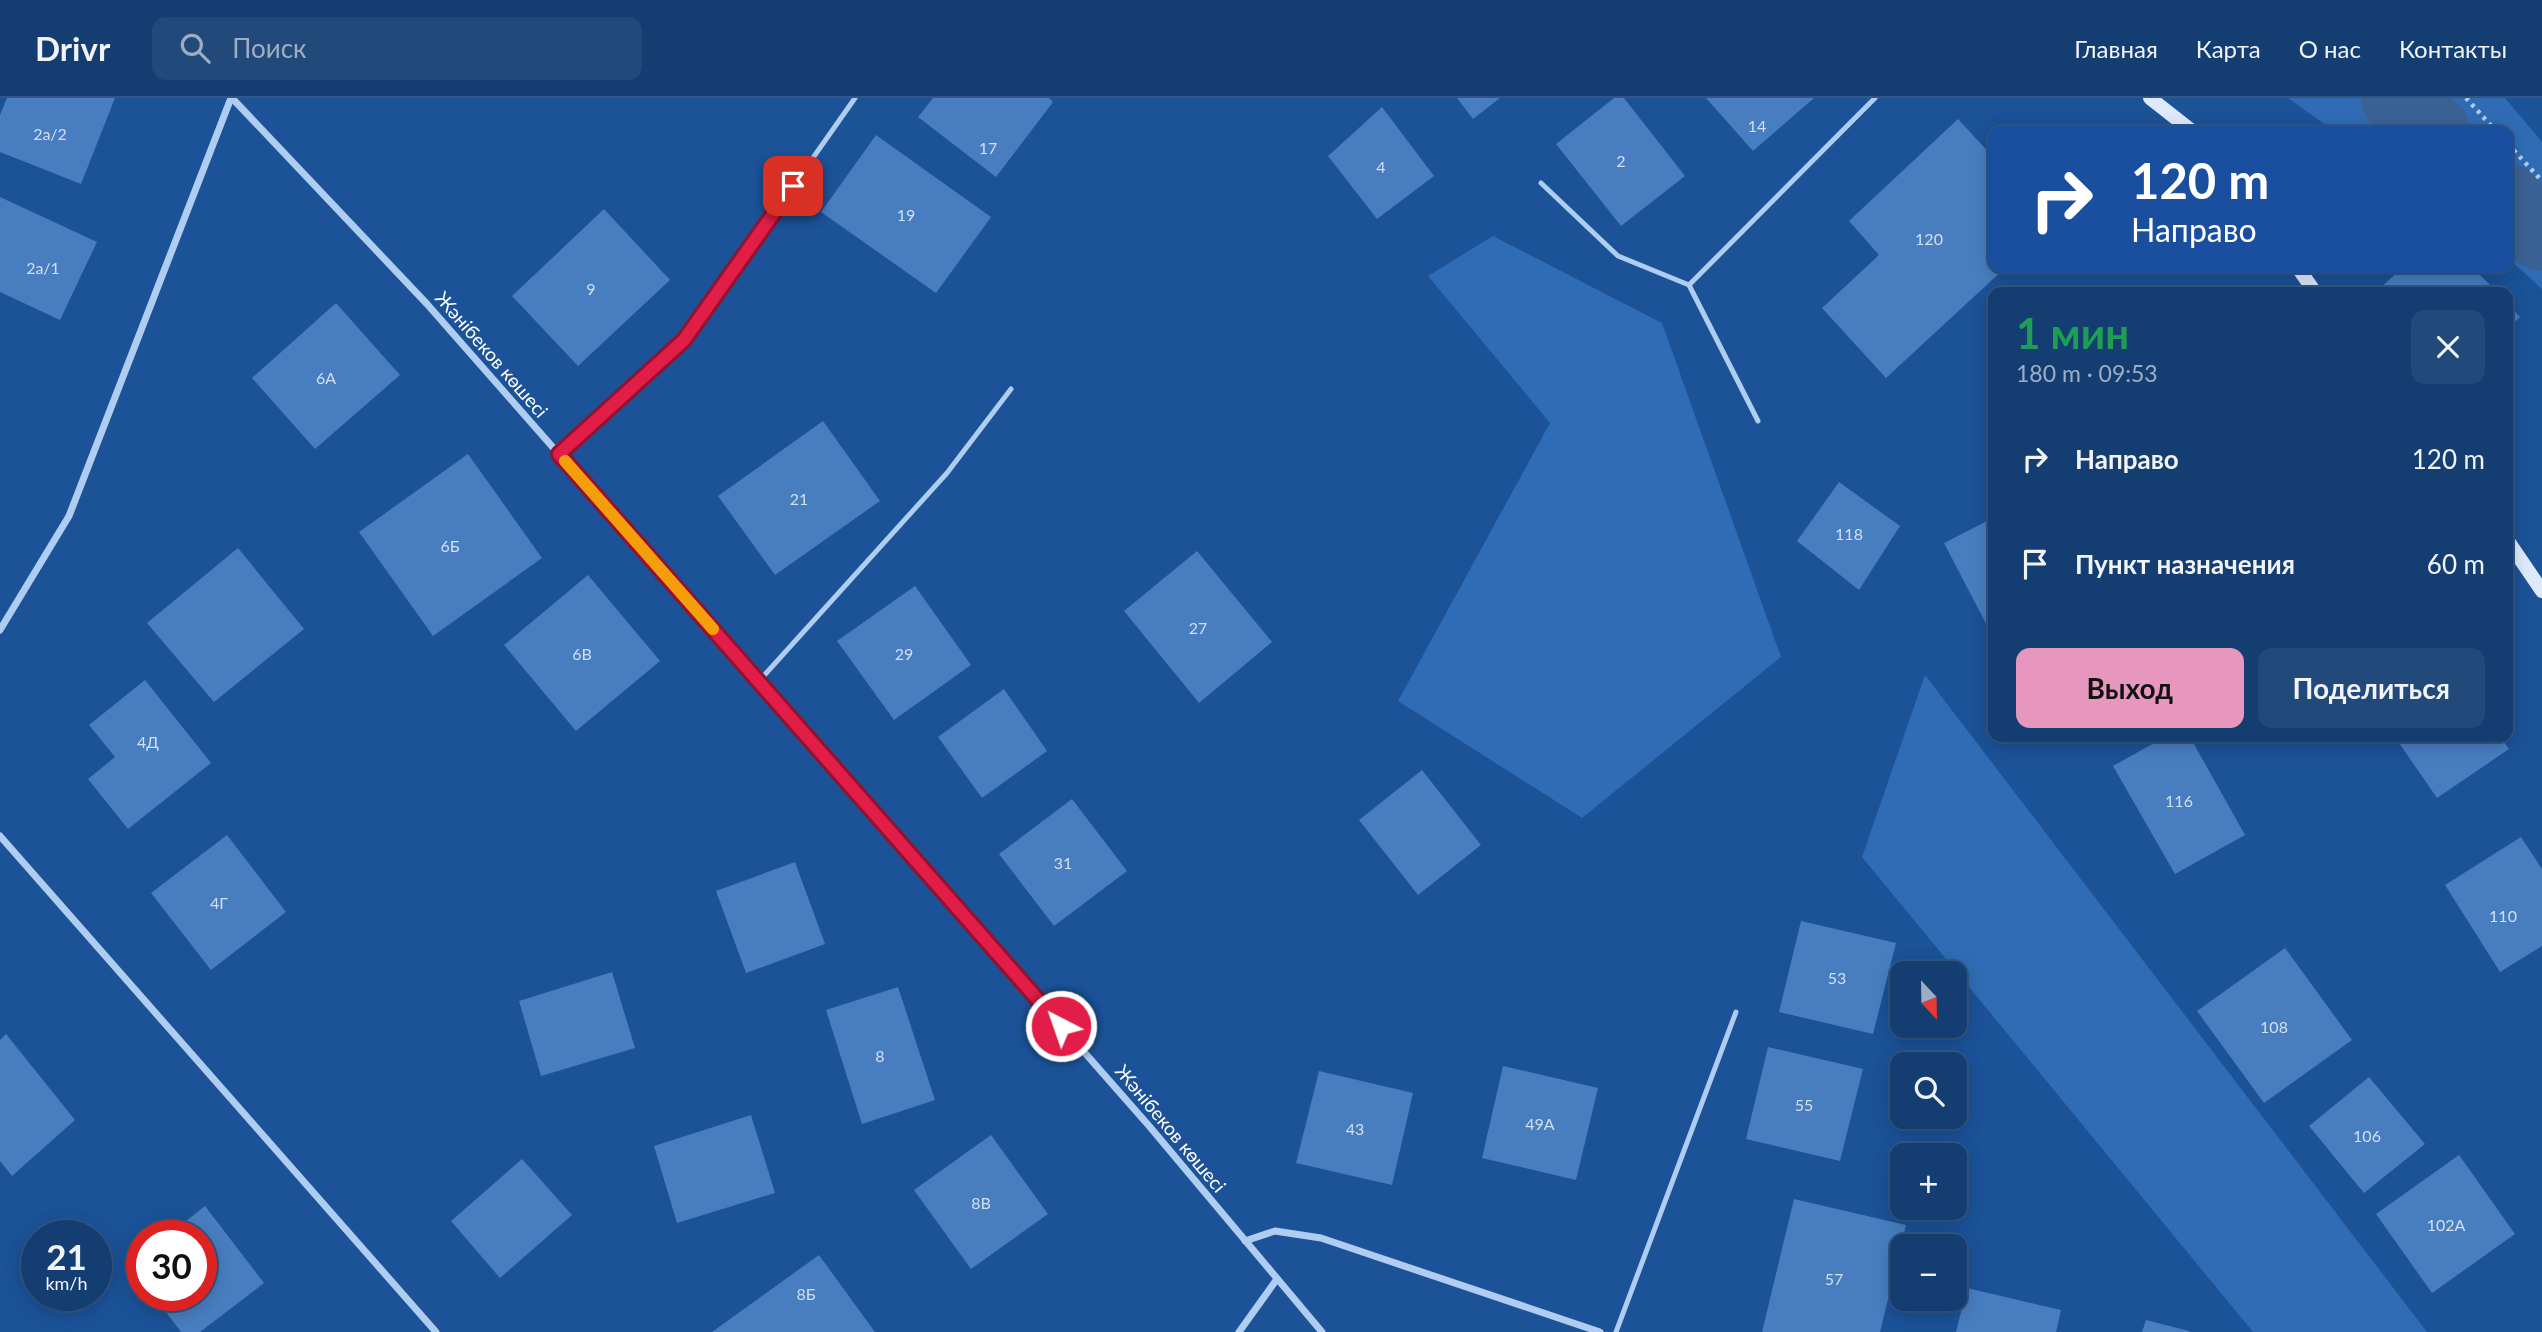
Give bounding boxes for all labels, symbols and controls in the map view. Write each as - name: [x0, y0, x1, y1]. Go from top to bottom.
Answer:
- search box: [152, 17, 642, 80]
- text: Drivr: [35, 28, 110, 68]
- icon: search: [176, 29, 214, 67]
- text: Поиск: [232, 32, 307, 64]
- text: Главная: [2074, 34, 2158, 63]
- text: Карта: [2196, 34, 2261, 63]
- text: О нас: [2299, 34, 2361, 63]
- text: Контакты: [2399, 34, 2507, 63]
- house number: 14: [1748, 116, 1766, 135]
- house number: 2а/2: [33, 124, 67, 143]
- house number: 17: [979, 138, 997, 157]
- house number: 2: [1616, 151, 1626, 170]
- text: 120 m: [2131, 151, 2269, 209]
- icon: right: [2016, 154, 2107, 245]
- pin: [763, 156, 823, 216]
- house number: 4: [1376, 157, 1386, 176]
- icon: arrive: [774, 167, 812, 205]
- house number: 19: [897, 205, 915, 224]
- text: Направо: [2131, 210, 2257, 249]
- house number: 120: [1915, 229, 1943, 248]
- house number: 2а/1: [26, 258, 60, 277]
- house number: 9: [586, 279, 596, 298]
- street label: Жәнібеков көшесі: [431, 286, 553, 422]
- text: 1 мин: [2016, 308, 2129, 358]
- button: close: [2411, 310, 2485, 384]
- text: 180 m · 09:53: [2016, 359, 2158, 387]
- house number: 6А: [316, 368, 336, 387]
- icon: right: [2016, 440, 2054, 478]
- text: Направо: [2075, 443, 2179, 475]
- text: 120 m: [2412, 443, 2485, 475]
- house number: 21: [790, 489, 808, 508]
- house number: 118: [1835, 524, 1863, 543]
- house number: 6Б: [440, 536, 460, 555]
- icon: arrive: [2016, 545, 2054, 583]
- text: Пункт назначения: [2075, 548, 2295, 580]
- text: 60 m: [2427, 548, 2485, 580]
- house number: 27: [1189, 618, 1207, 637]
- house number: 6В: [572, 644, 592, 663]
- house number: 29: [895, 644, 913, 663]
- button: Выход: [2016, 648, 2244, 728]
- button: Поделиться: [2258, 648, 2485, 728]
- house number: 4Д: [137, 732, 159, 751]
- house number: 116: [2165, 791, 2193, 810]
- house number: 31: [1054, 853, 1072, 872]
- house number: 4Г: [210, 893, 228, 912]
- house number: 110: [2489, 906, 2517, 925]
- north arrow: [1890, 961, 1967, 1038]
- map controls: [1890, 961, 1967, 1311]
- house number: 53: [1828, 968, 1846, 987]
- position arrow: [1024, 989, 1098, 1063]
- house number: 108: [2260, 1017, 2288, 1036]
- house number: 8: [875, 1046, 885, 1065]
- button: search: [1890, 1052, 1967, 1129]
- street label: Жәнібеков көшесі: [1111, 1059, 1231, 1197]
- house number: 55: [1795, 1095, 1813, 1114]
- house number: 49А: [1525, 1114, 1555, 1133]
- house number: 43: [1346, 1119, 1364, 1138]
- house number: 106: [2353, 1126, 2381, 1145]
- button: +: [1890, 1143, 1967, 1220]
- house number: 8В: [971, 1193, 991, 1212]
- house number: 102А: [2427, 1215, 2466, 1234]
- speed limit sign: 30: [126, 1220, 217, 1311]
- button: −: [1890, 1234, 1967, 1311]
- text: 21: [46, 1235, 87, 1277]
- house number: 57: [1825, 1269, 1843, 1288]
- text: km/h: [45, 1272, 88, 1294]
- house number: 8Б: [796, 1284, 816, 1303]

